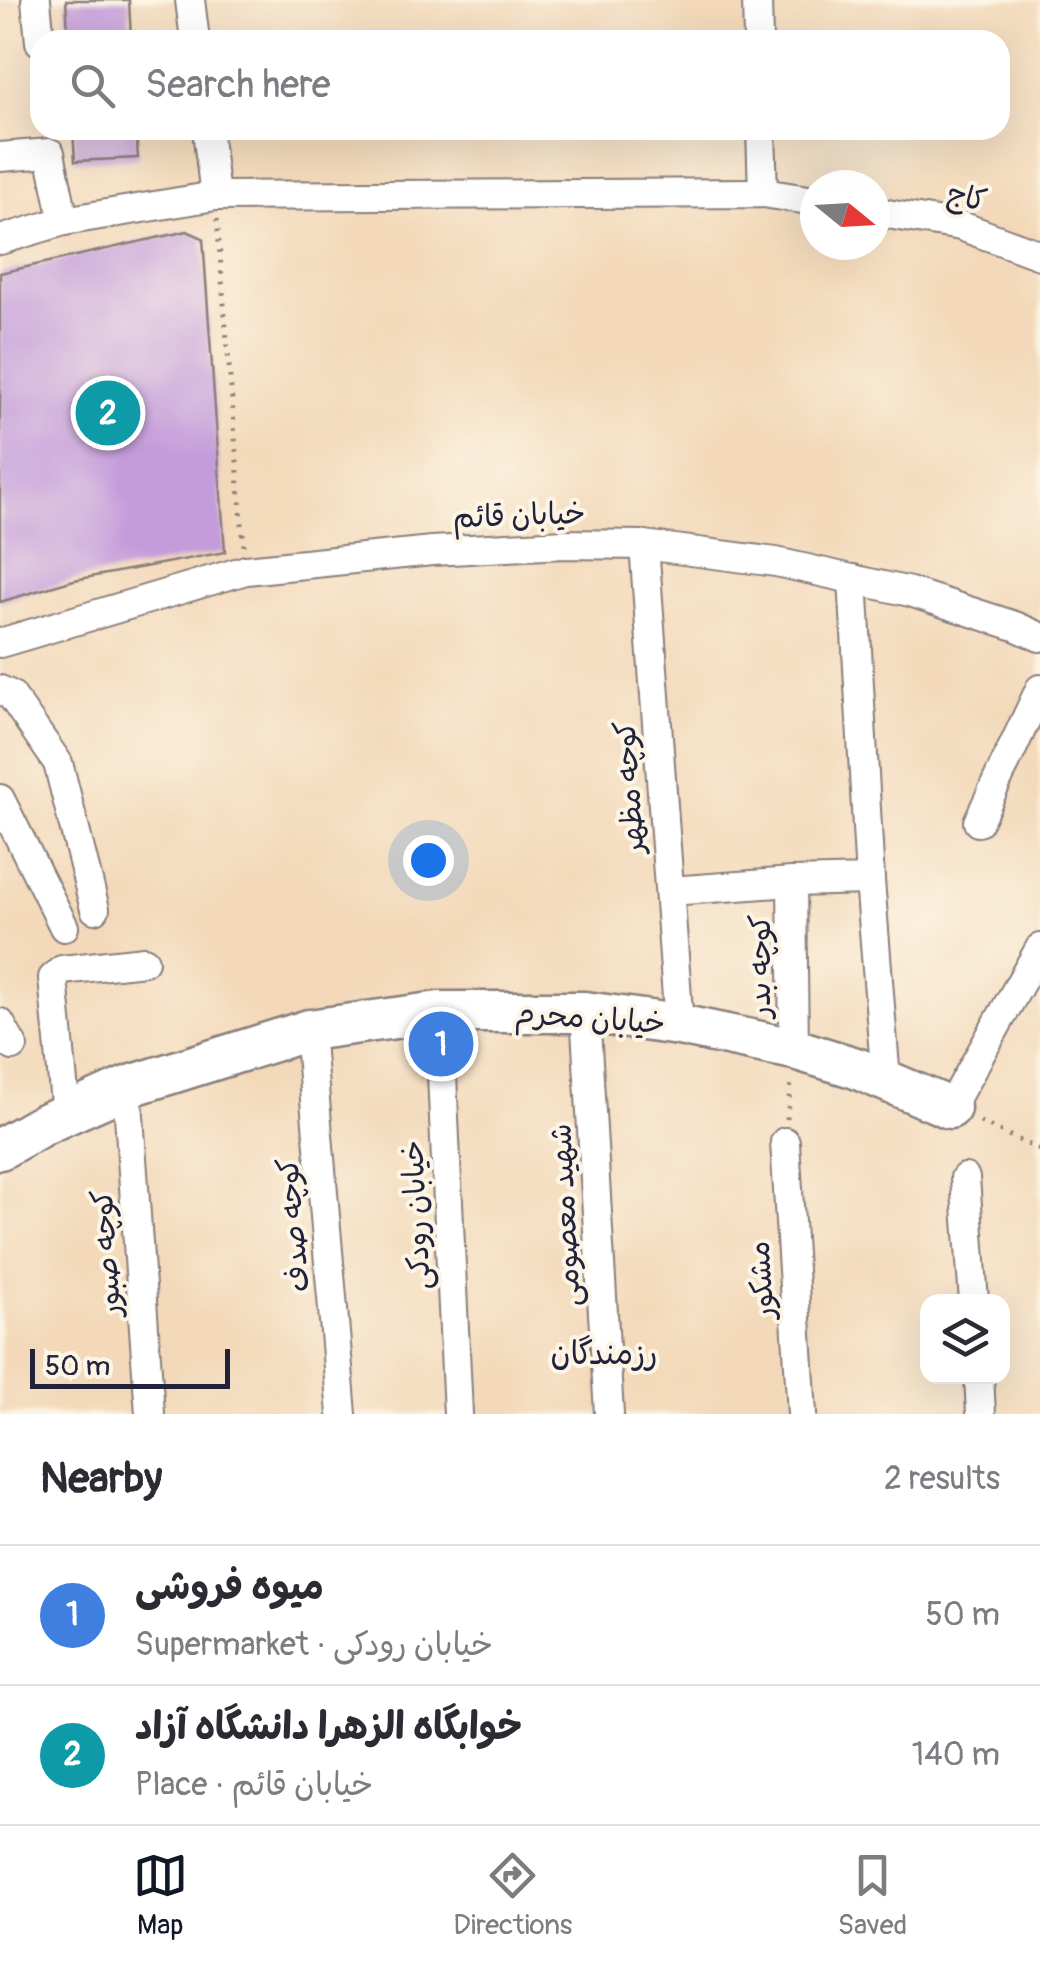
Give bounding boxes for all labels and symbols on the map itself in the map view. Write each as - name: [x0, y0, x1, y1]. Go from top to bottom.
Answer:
- north arrow: [800, 170, 890, 260]
- street label: کاج: [943, 175, 990, 221]
- pin: 2: [76, 376, 140, 450]
- street label: خیابان قائم: [452, 495, 586, 539]
- street label: کوچه مظهر: [606, 719, 653, 857]
- your location: [403, 835, 454, 886]
- street label: کوچه بدر: [742, 914, 779, 1021]
- street label: خیابان محرم: [513, 995, 666, 1046]
- pin: 1: [408, 1006, 474, 1082]
- street label: شهید معصومی: [542, 1122, 589, 1307]
- street label: خیابان رودکی: [394, 1139, 439, 1291]
- street label: کوچه صدف: [269, 1156, 318, 1294]
- street label: کوچه صبور: [84, 1188, 130, 1321]
- street label: مشکور: [740, 1240, 783, 1323]
- district label: رزمندگان: [550, 1334, 658, 1374]
- scale bar: [30, 1344, 230, 1388]

